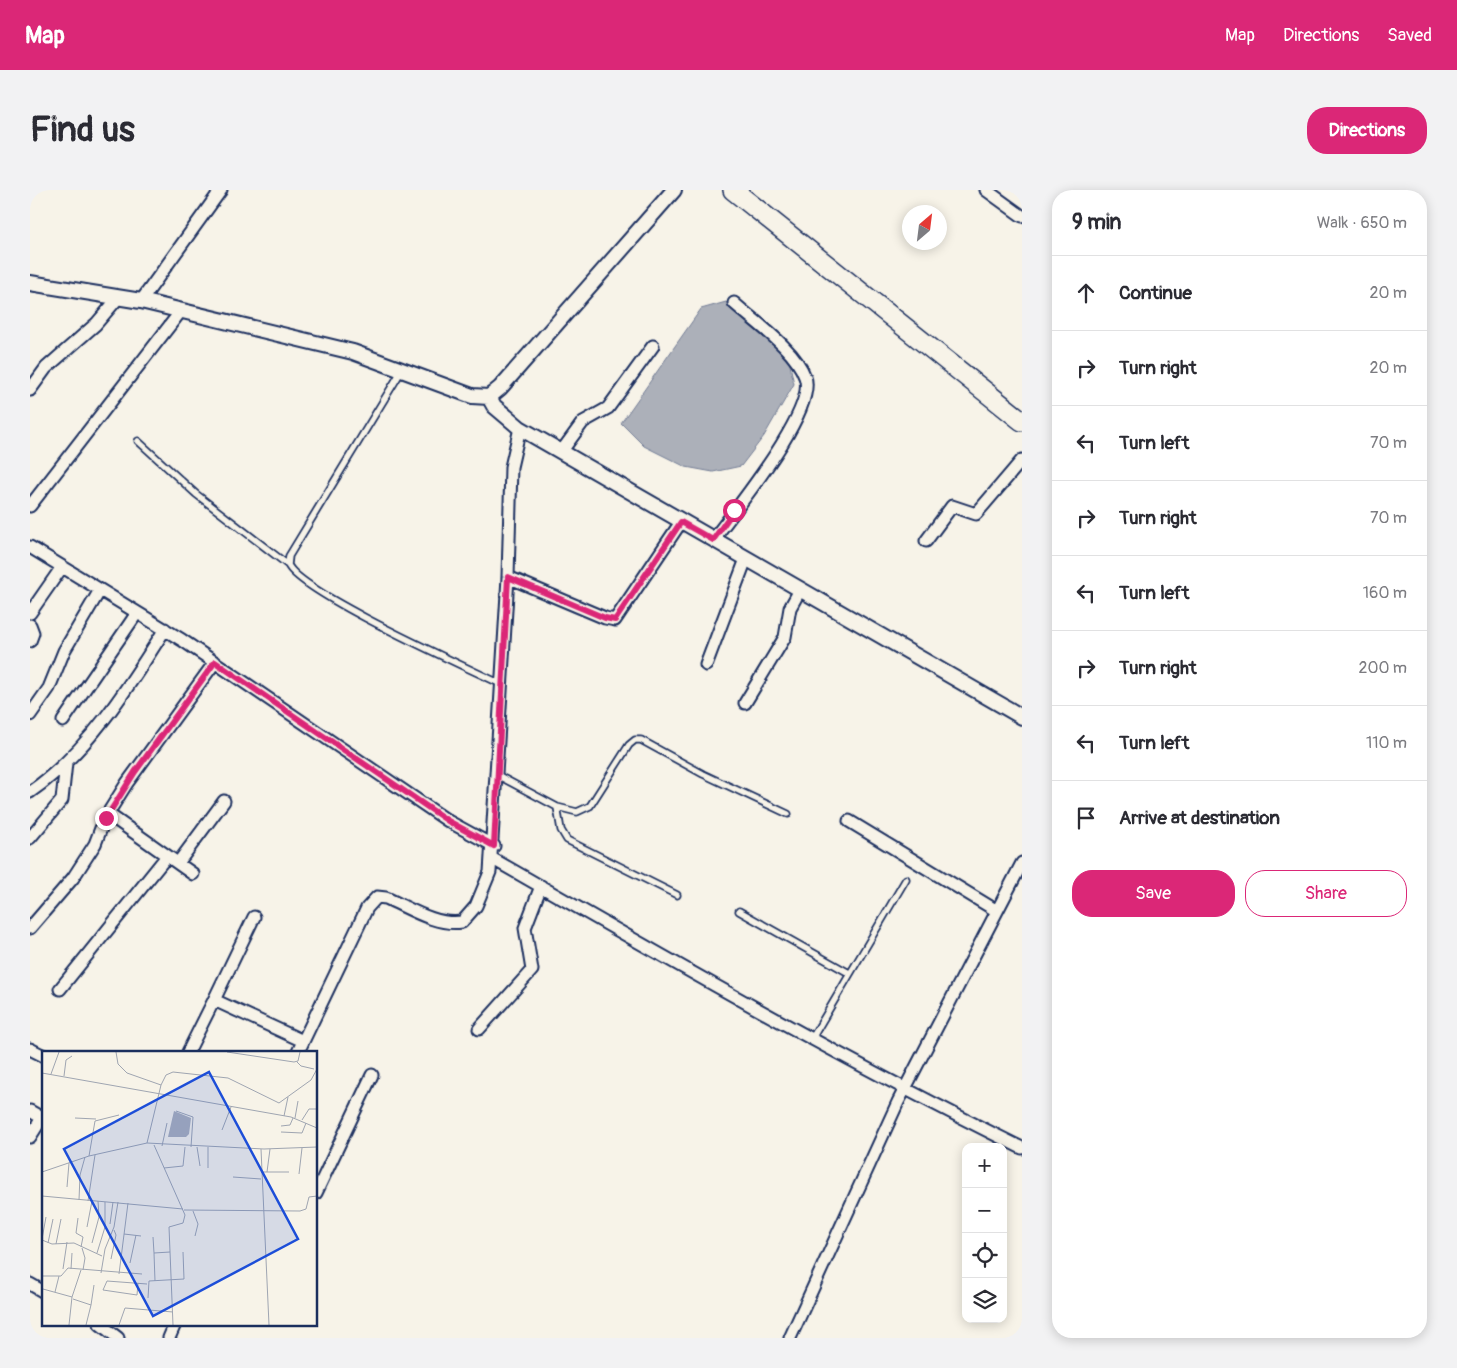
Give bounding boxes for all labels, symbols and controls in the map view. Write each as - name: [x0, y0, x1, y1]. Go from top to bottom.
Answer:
- text: Map: [25, 21, 65, 50]
- text: Map: [1225, 24, 1255, 47]
- text: Directions: [1283, 24, 1359, 47]
- text: Saved: [1387, 24, 1432, 47]
- button: Directions: [1307, 107, 1427, 154]
- text: Find us: [30, 108, 135, 152]
- north arrow: [902, 205, 947, 250]
- text: 9 min: [1072, 209, 1121, 236]
- text: Walk · 650 m: [1317, 213, 1407, 233]
- icon: ahead: [1072, 279, 1100, 307]
- text: Continue: [1119, 281, 1192, 305]
- text: 20 m: [1369, 283, 1407, 303]
- icon: right: [1072, 354, 1100, 382]
- text: Turn right: [1119, 356, 1197, 380]
- text: 20 m: [1369, 358, 1407, 378]
- icon: left: [1072, 429, 1100, 457]
- text: Turn left: [1119, 431, 1189, 455]
- text: 70 m: [1370, 433, 1407, 453]
- route start: [723, 499, 746, 522]
- icon: right: [1072, 504, 1100, 532]
- text: Turn right: [1119, 506, 1197, 530]
- text: 70 m: [1370, 508, 1407, 528]
- icon: left: [1072, 579, 1100, 607]
- text: Turn left: [1119, 581, 1189, 605]
- text: 160 m: [1363, 583, 1407, 603]
- icon: right: [1072, 654, 1100, 682]
- text: Turn right: [1119, 656, 1197, 680]
- text: 200 m: [1359, 658, 1407, 678]
- icon: left: [1072, 729, 1100, 757]
- text: Turn left: [1119, 731, 1189, 755]
- text: 110 m: [1366, 733, 1407, 753]
- icon: arrive: [1072, 804, 1100, 832]
- text: Arrive at destination: [1119, 806, 1280, 830]
- route end: [95, 807, 118, 830]
- button: Save: [1072, 870, 1235, 917]
- button: Share: [1245, 870, 1407, 917]
- inset map: [42, 1051, 318, 1326]
- map controls: [962, 1143, 1007, 1323]
- button: +: [962, 1143, 1007, 1188]
- button: −: [962, 1188, 1007, 1233]
- button: locate: [962, 1233, 1007, 1278]
- button: layers: [962, 1278, 1007, 1323]

